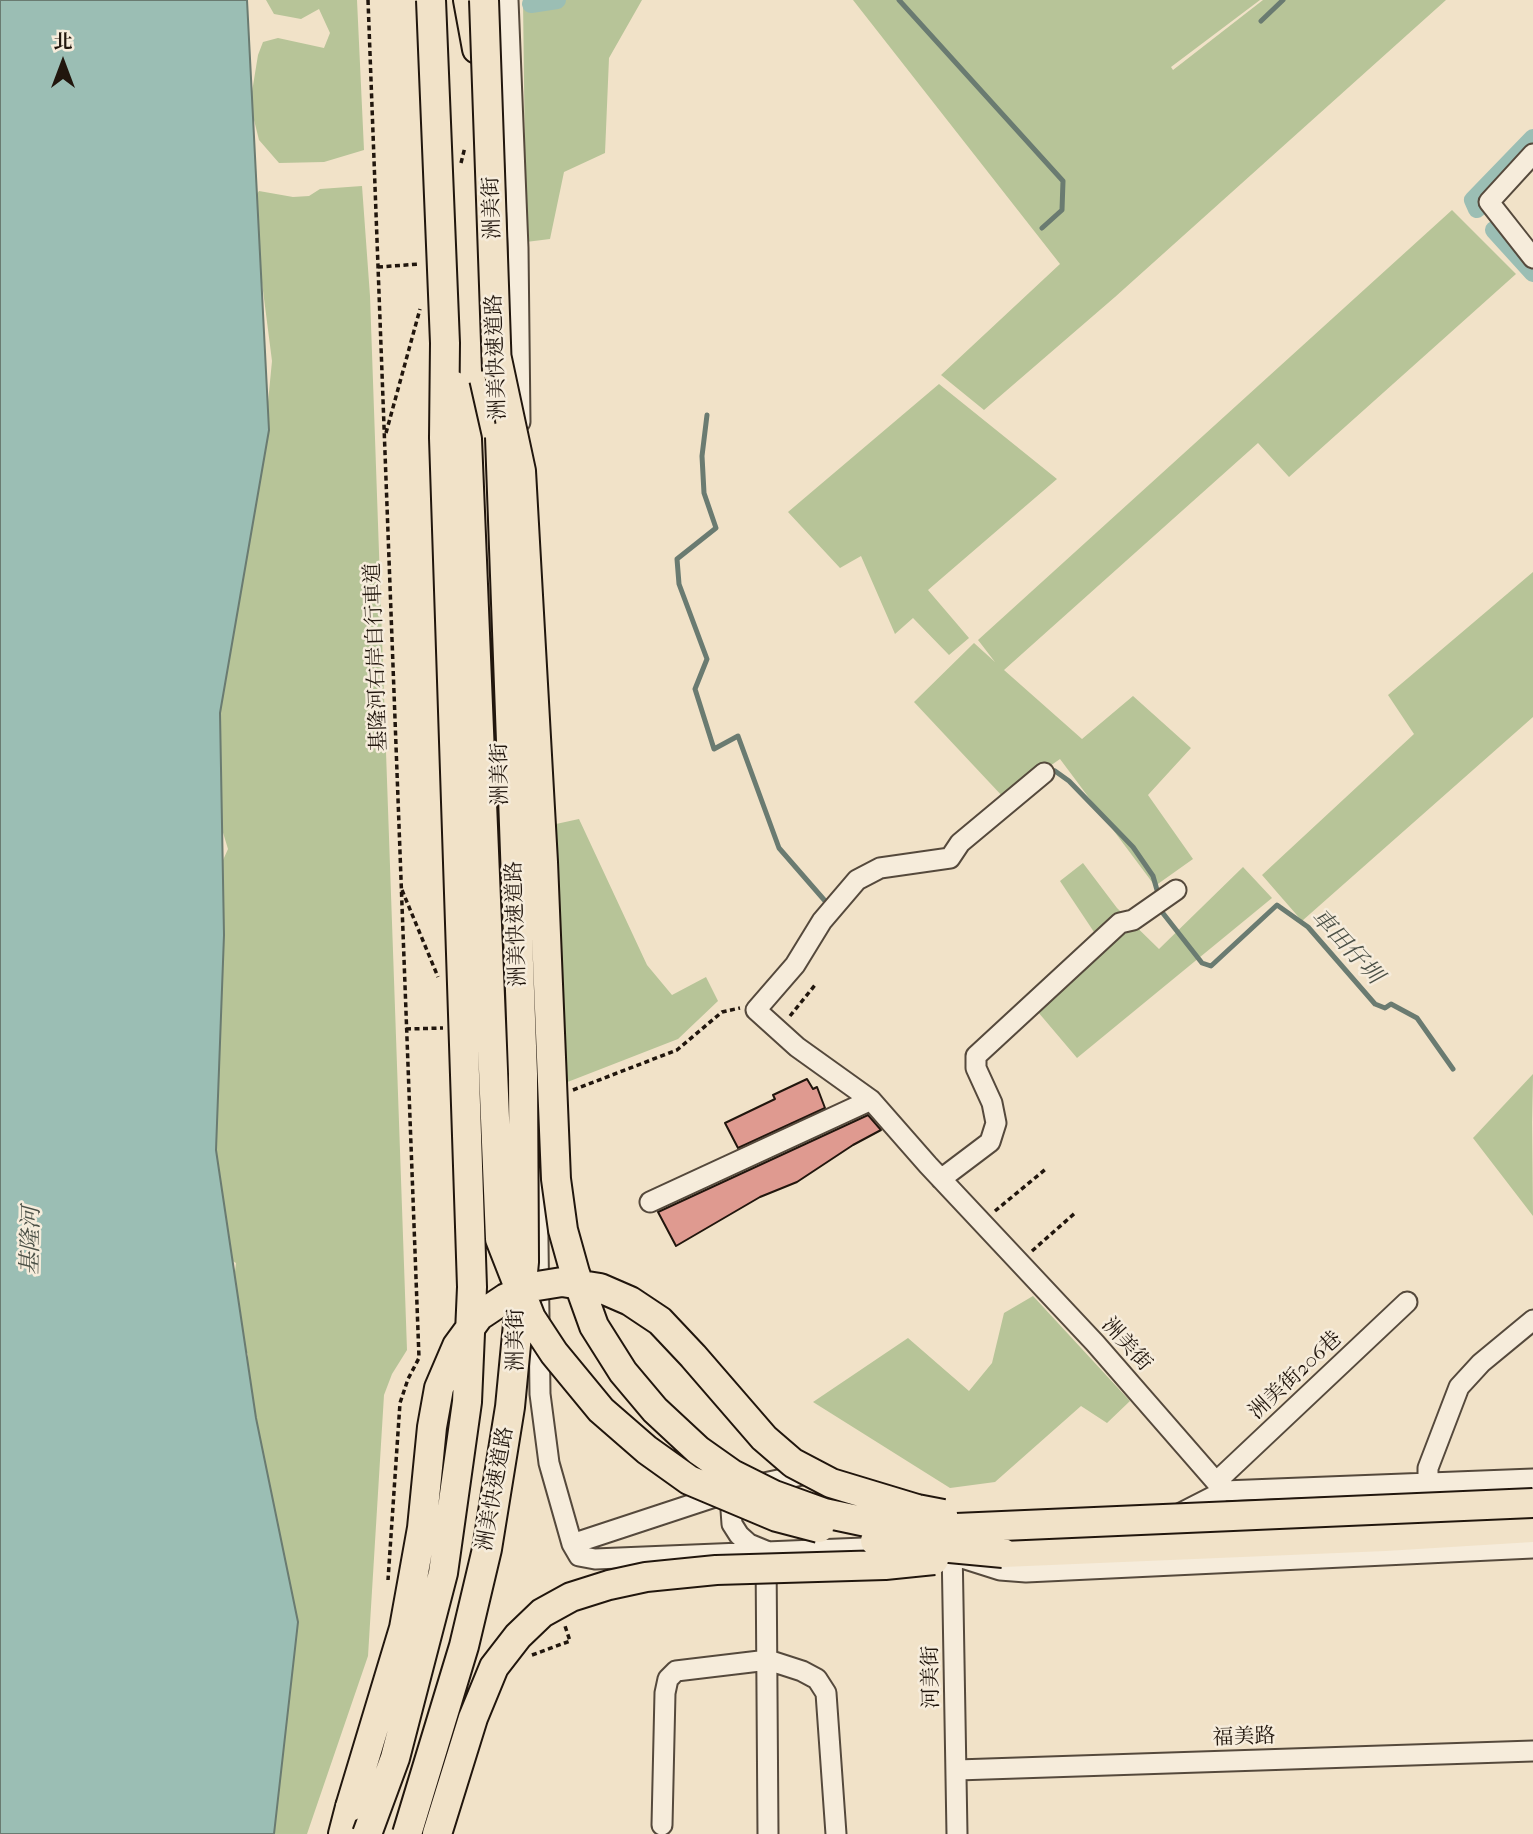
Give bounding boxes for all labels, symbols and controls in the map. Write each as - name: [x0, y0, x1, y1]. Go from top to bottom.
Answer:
- north arrow: [28, 28, 98, 98]
- text: 北: [53, 31, 73, 53]
- street label: 洲美街: [479, 176, 507, 240]
- street label: 洲美快速道路: [482, 294, 512, 420]
- street label: 基隆河右岸自行車道: [361, 562, 393, 752]
- street label: 洲美街: [488, 742, 514, 806]
- street label: 洲美快速道路: [502, 861, 532, 987]
- water label: 車田仔圳: [1305, 904, 1387, 990]
- water label: 基隆河: [18, 1206, 46, 1276]
- street label: 洲美街: [504, 1309, 530, 1371]
- street label: 洲美街: [1096, 1313, 1156, 1377]
- street label: 洲美街206巷: [1244, 1327, 1348, 1425]
- street label: 洲美快速道路: [473, 1425, 519, 1553]
- street label: 河美街: [919, 1645, 945, 1709]
- street label: 福美路: [1212, 1724, 1276, 1752]

